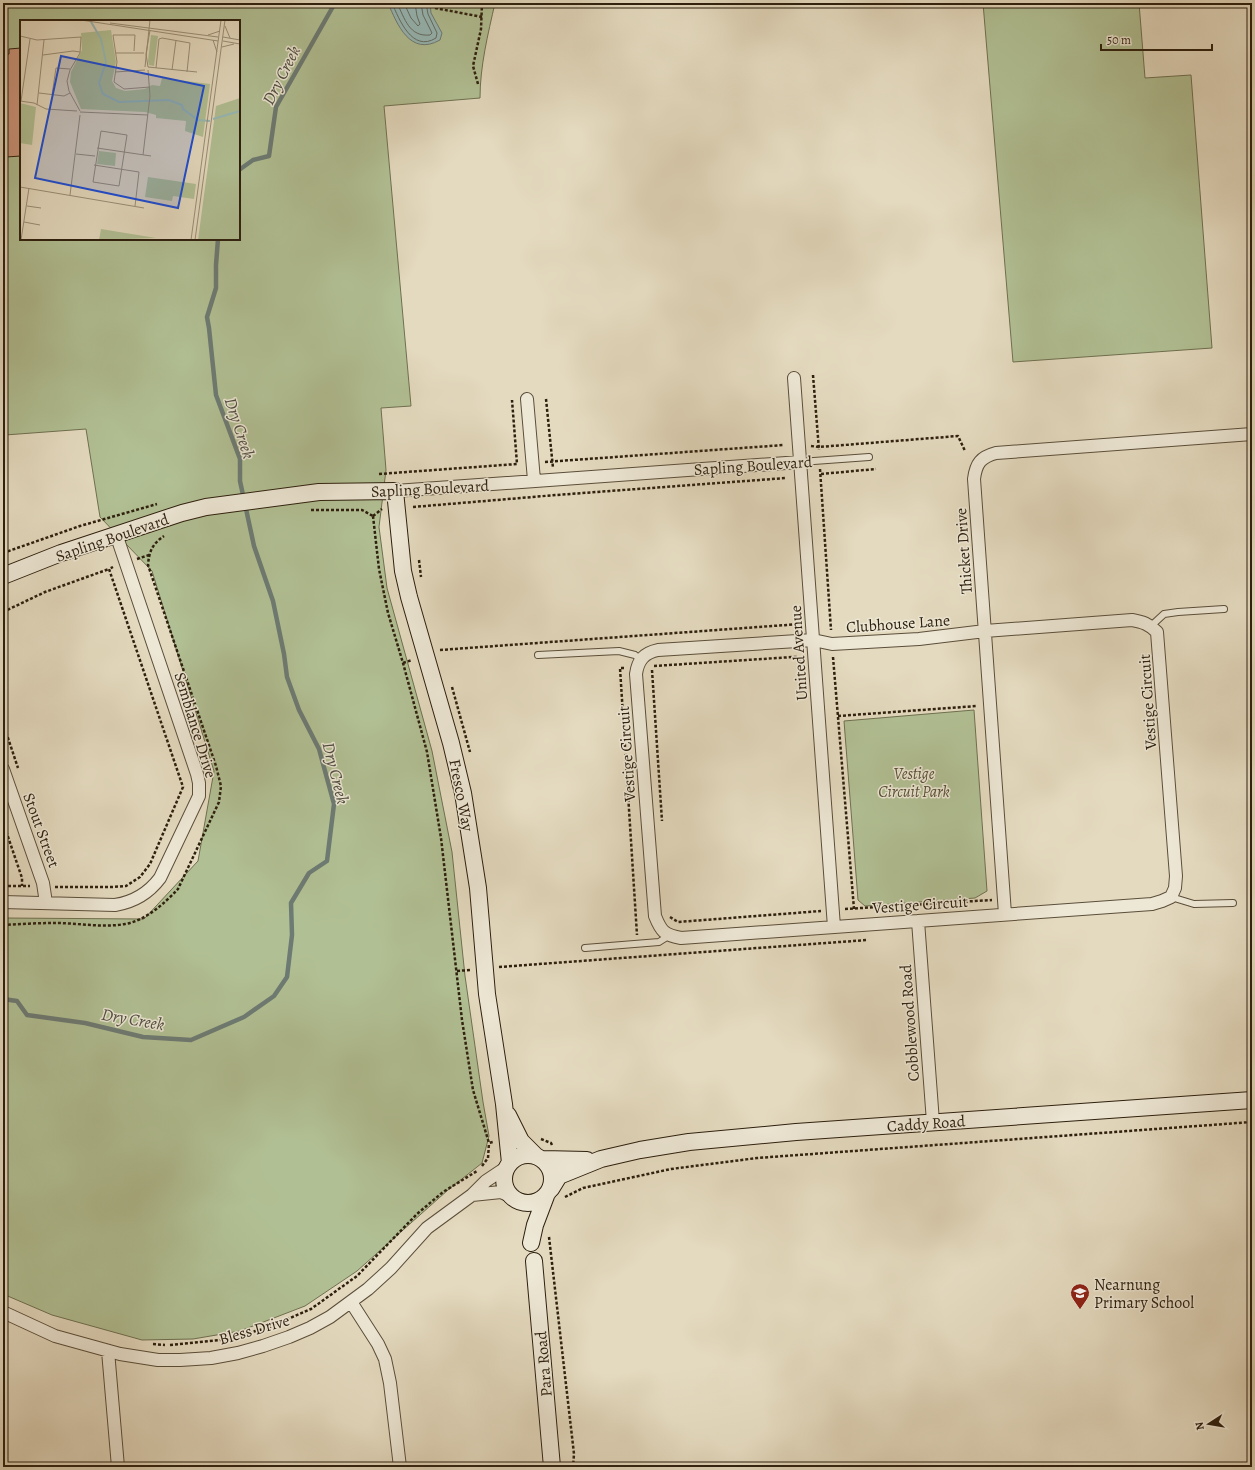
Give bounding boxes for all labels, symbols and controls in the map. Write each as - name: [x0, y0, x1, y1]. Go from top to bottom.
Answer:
- inset map: [20, 20, 240, 240]
- scale bar: [1101, 26, 1212, 52]
- text: 50 m: [1107, 32, 1131, 48]
- water label: Dry Creek: [257, 41, 306, 109]
- water label: Dry Creek: [219, 395, 260, 462]
- street label: Sapling Boulevard: [693, 451, 813, 481]
- street label: Sapling Boulevard: [370, 475, 490, 503]
- street label: Thicket Drive: [950, 507, 978, 595]
- street label: Sapling Boulevard: [53, 508, 172, 568]
- street label: United Avenue: [785, 604, 813, 701]
- street label: Clubhouse Lane: [845, 609, 951, 639]
- street label: Vestige Circuit: [1134, 653, 1162, 751]
- street label: Semblance Drive: [168, 670, 222, 781]
- street label: Vestige Circuit: [613, 705, 641, 803]
- water label: Dry Creek: [317, 740, 354, 807]
- street label: Fresco Way: [443, 757, 479, 834]
- park label: Vestige Circuit Park: [878, 763, 950, 803]
- street label: Stout Street: [17, 790, 65, 871]
- street label: Vestige Circuit: [871, 891, 969, 919]
- street label: Cobblewood Road: [895, 963, 925, 1082]
- water label: Dry Creek: [100, 1003, 167, 1036]
- street label: Caddy Road: [886, 1110, 966, 1138]
- place label: Nearnung Primary School: [1094, 1274, 1194, 1314]
- school or university icon: Nearnung Primary School: [1069, 1282, 1091, 1310]
- street label: Bless Drive: [216, 1309, 292, 1351]
- street label: Para Road: [530, 1330, 558, 1398]
- north arrow: [1189, 1404, 1229, 1444]
- text: N: [1192, 1420, 1208, 1431]

